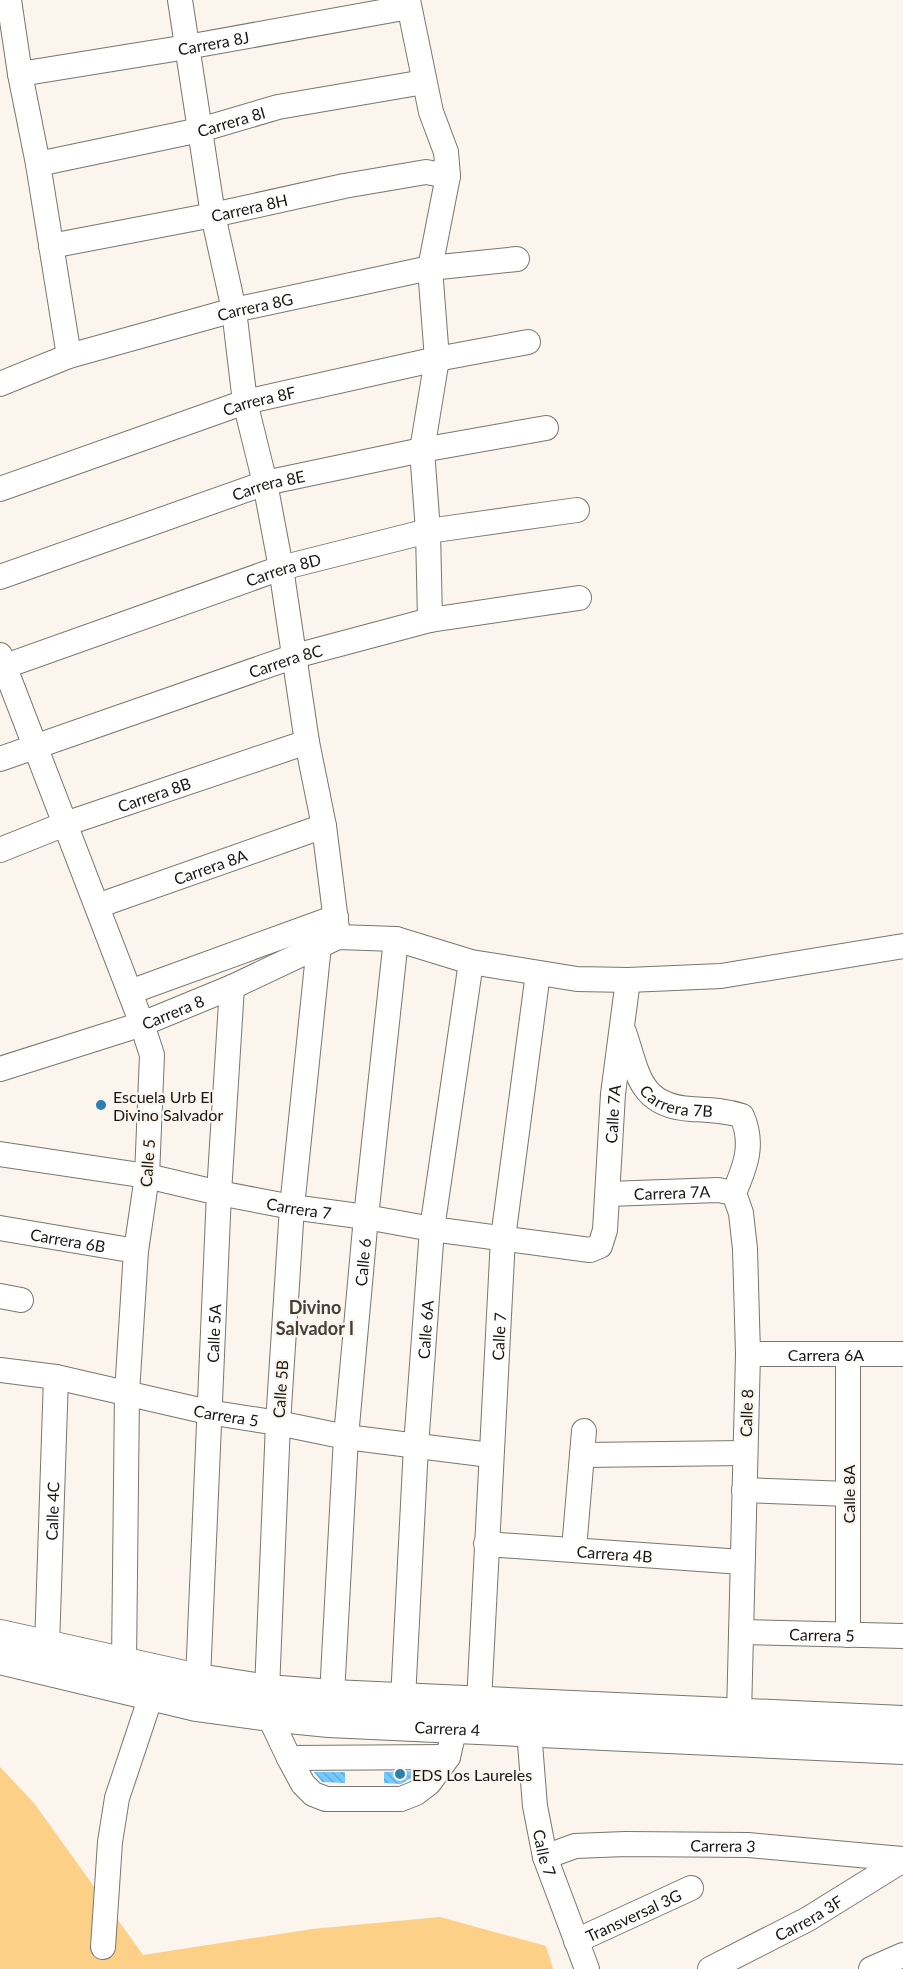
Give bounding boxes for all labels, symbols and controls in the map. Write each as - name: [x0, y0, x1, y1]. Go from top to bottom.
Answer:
- street label: Carrera 8J: [176, 26, 251, 58]
- street label: Carrera 8I: [195, 102, 267, 140]
- street label: Carrera 8H: [209, 189, 289, 225]
- street label: Carrera 8G: [215, 288, 294, 324]
- street label: Carrera 8F: [220, 382, 297, 419]
- street label: Carrera 8E: [229, 465, 306, 504]
- street label: Carrera 8D: [243, 549, 323, 589]
- street label: Carrera 8C: [246, 640, 324, 681]
- street label: Carrera 8B: [115, 773, 193, 815]
- street label: Carrera 8A: [171, 844, 249, 888]
- street label: Carrera 8: [139, 990, 206, 1033]
- street label: Carrera 7B: [637, 1080, 713, 1120]
- street label: Calle 7A: [601, 1083, 624, 1144]
- place label: Escuela Urb El Divino Salvador: [113, 1087, 223, 1124]
- marker: Escuela Urb El Divino Salvador: [94, 1098, 108, 1112]
- street label: Calle 5: [136, 1138, 158, 1188]
- street label: Carrera 7A: [633, 1181, 711, 1203]
- street label: Carrera 7: [265, 1193, 333, 1222]
- street label: Carrera 6B: [29, 1224, 107, 1255]
- street label: Calle 6: [350, 1237, 374, 1287]
- district label: Divino Salvador I: [276, 1296, 354, 1339]
- street label: Calle 6A: [413, 1299, 436, 1360]
- street label: Calle 5A: [202, 1303, 224, 1363]
- street label: Calle 7: [487, 1312, 509, 1361]
- street label: Carrera 6A: [788, 1345, 864, 1364]
- street label: Calle 5B: [268, 1359, 292, 1419]
- street label: Calle 8: [736, 1389, 756, 1437]
- street label: Carrera 5: [192, 1400, 260, 1429]
- street label: Calle 8A: [839, 1464, 858, 1523]
- street label: Calle 4C: [41, 1481, 62, 1541]
- street label: Carrera 4B: [576, 1541, 653, 1565]
- street label: Carrera 5: [789, 1624, 855, 1644]
- street label: Carrera 4: [414, 1717, 480, 1739]
- place label: EDS Los Laureles: [412, 1765, 532, 1784]
- marker: EDS Los Laureles: [393, 1767, 407, 1781]
- street label: Calle 7: [530, 1827, 561, 1879]
- street label: Carrera 3: [690, 1835, 757, 1855]
- street label: Transversal 3G: [582, 1884, 684, 1945]
- street label: Carrera 3F: [771, 1891, 846, 1944]

